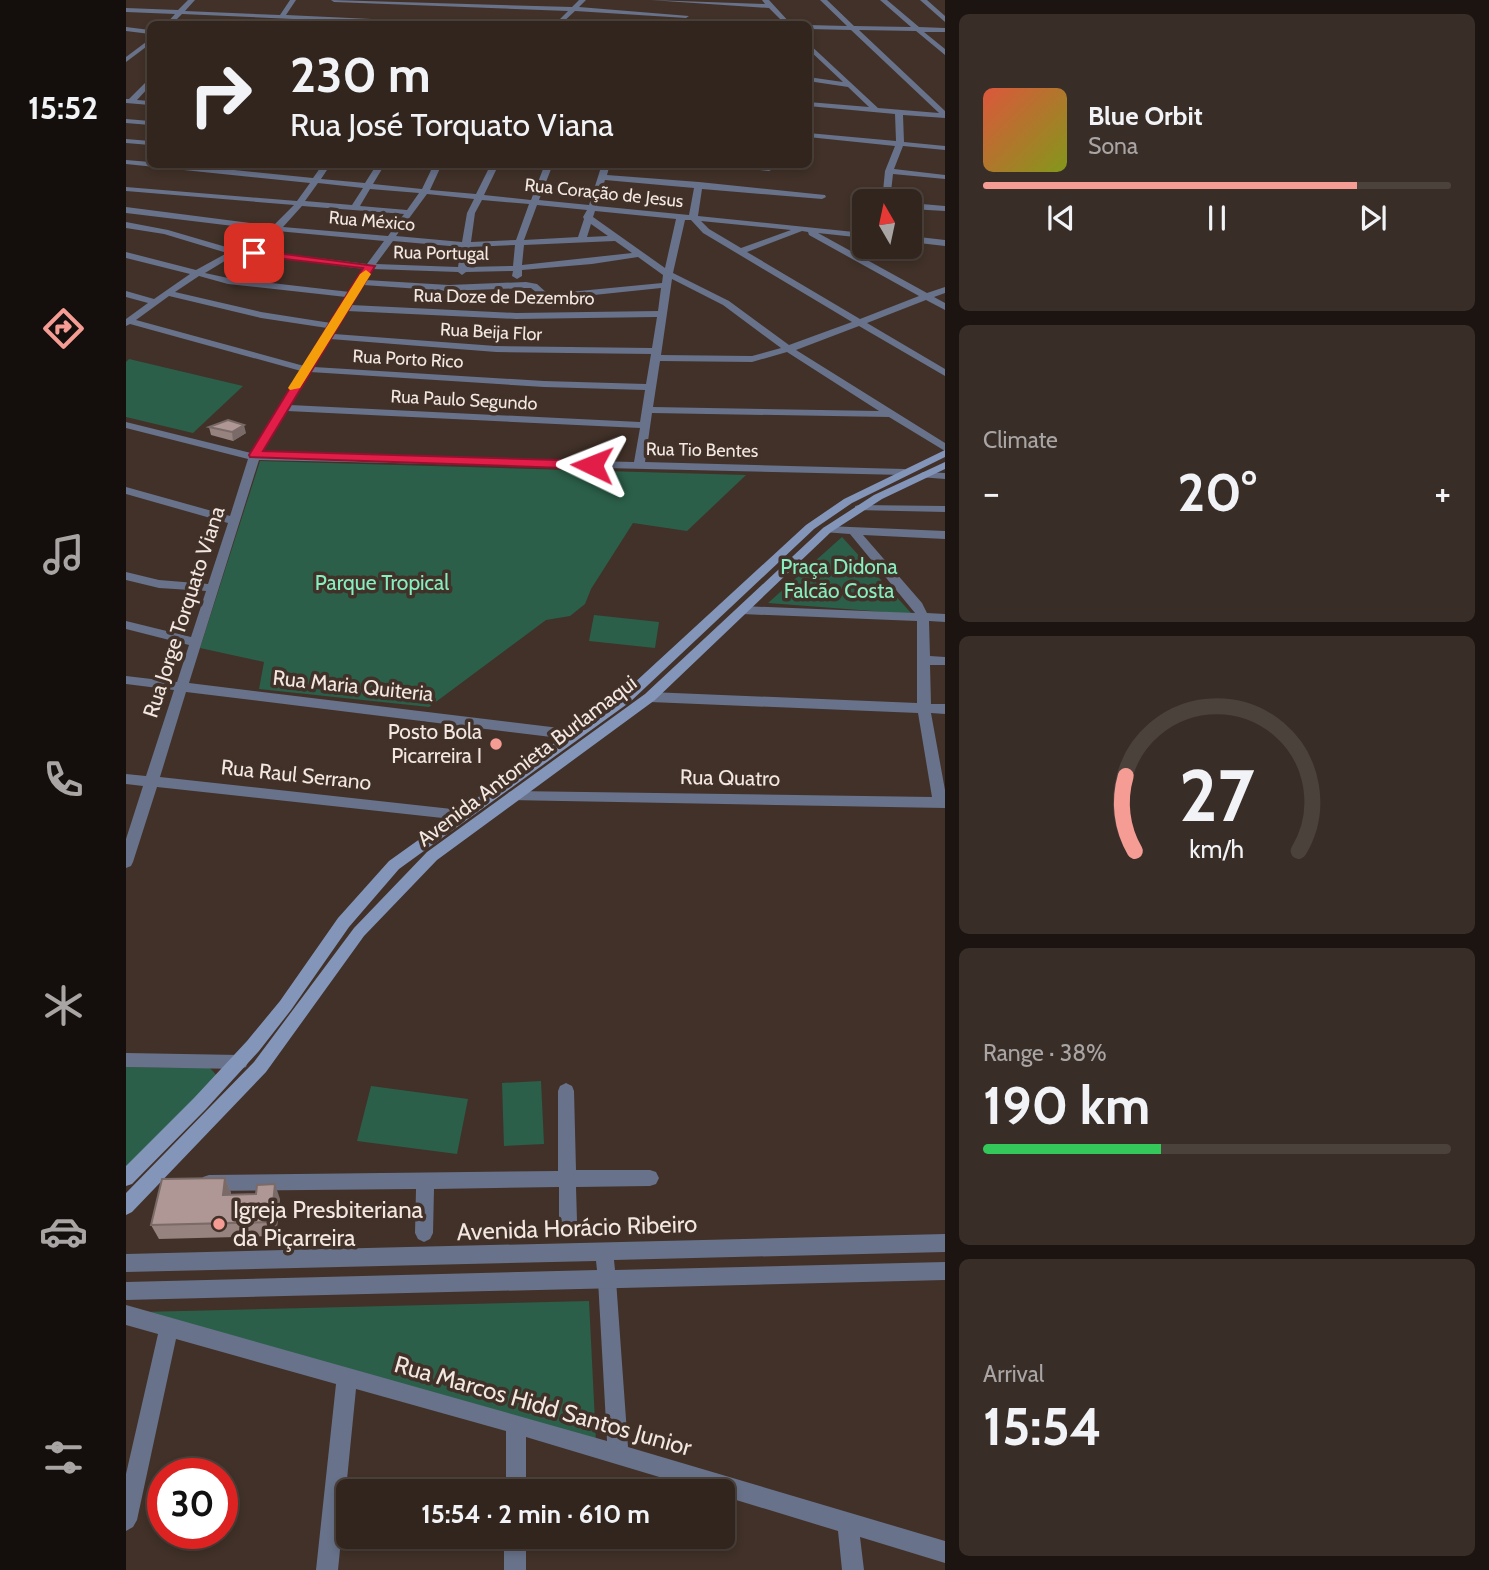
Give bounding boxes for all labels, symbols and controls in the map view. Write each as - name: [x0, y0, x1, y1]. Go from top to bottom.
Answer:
- text: 230 m: [290, 45, 431, 104]
- icon: right: [175, 49, 266, 140]
- text: 15:52: [28, 88, 98, 127]
- text: Blue Orbit: [1088, 100, 1203, 132]
- text: Rua José Torquato Viana: [290, 105, 614, 144]
- text: Sona: [1088, 132, 1138, 160]
- street label: Rua Coração de Jesus: [523, 174, 685, 212]
- north arrow: [852, 189, 922, 259]
- map controls: [852, 189, 922, 259]
- icon: previous: [1042, 199, 1080, 237]
- icon: pause: [1198, 199, 1236, 237]
- icon: next: [1354, 199, 1392, 237]
- street label: Rua México: [328, 206, 416, 236]
- pin: [224, 223, 284, 283]
- icon: arrive: [235, 234, 273, 272]
- street label: Rua Portugal: [393, 241, 490, 265]
- street label: Rua Doze de Dezembro: [413, 284, 595, 310]
- icon: directions: [39, 304, 88, 353]
- street label: Rua Beija Flor: [439, 318, 543, 346]
- street label: Rua Porto Rico: [352, 345, 464, 373]
- street label: Rua Paulo Segundo: [390, 385, 538, 415]
- text: Climate: [983, 426, 1058, 454]
- position arrow: [555, 428, 629, 502]
- street label: Rua Tio Bentes: [646, 438, 758, 462]
- text: 20°: [1177, 461, 1257, 524]
- text: −: [983, 469, 1000, 516]
- text: +: [1434, 469, 1451, 516]
- street label: Rua Jorge Torquato Viana: [138, 503, 230, 721]
- icon: music: [39, 530, 88, 579]
- park label: Praça Didona Falcão Costa: [780, 554, 898, 603]
- park label: Parque Tropical: [315, 570, 449, 595]
- street label: Rua Maria Quiteria: [271, 665, 435, 706]
- street label: Avenida Antonieta Burlamaqui: [412, 670, 641, 851]
- place label: Posto Bola Picarreira I: [388, 719, 482, 768]
- marker: Posto Bola Picarreira I: [488, 736, 504, 752]
- text: 27: [1179, 751, 1255, 839]
- street label: Rua Raul Serrano: [220, 754, 372, 795]
- icon: phone: [39, 755, 88, 804]
- street label: Rua Quatro: [680, 764, 780, 791]
- text: km/h: [1190, 834, 1244, 864]
- icon: climate: [39, 981, 88, 1030]
- text: Range · 38%: [983, 1039, 1107, 1067]
- text: 190 km: [983, 1074, 1150, 1137]
- place label: Igreja Presbiteriana da Piçarreira: [233, 1195, 424, 1252]
- icon: car: [39, 1207, 88, 1256]
- street label: Avenida Horácio Ribeiro: [456, 1209, 698, 1246]
- marker: Igreja Presbiteriana da Piçarreira: [211, 1216, 227, 1232]
- street label: Rua Marcos Hidd Santos Junior: [391, 1349, 696, 1462]
- text: Arrival: [983, 1360, 1044, 1388]
- text: 15:54: [983, 1395, 1102, 1458]
- icon: filters: [39, 1433, 88, 1482]
- speed limit sign: 30: [147, 1458, 238, 1549]
- text: 15:54 · 2 min · 610 m: [421, 1498, 650, 1530]

